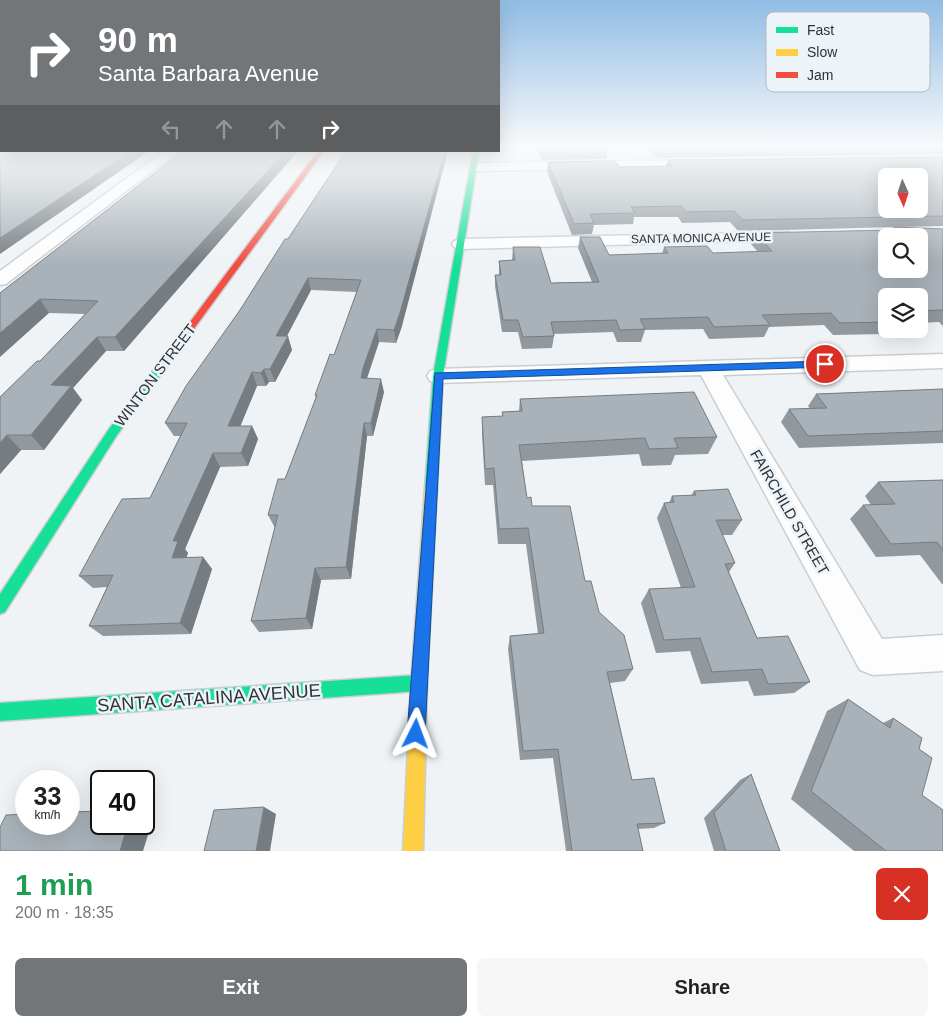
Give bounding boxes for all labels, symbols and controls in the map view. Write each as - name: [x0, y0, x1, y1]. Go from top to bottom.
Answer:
- legend: [766, 12, 930, 92]
- icon: right: [15, 20, 80, 85]
- text: 90 m: [98, 20, 178, 59]
- text: Fast: [807, 22, 834, 38]
- text: Slow: [807, 44, 838, 60]
- text: Santa Barbara Avenue: [98, 61, 319, 86]
- text: Jam: [807, 67, 833, 83]
- icon: left: [157, 115, 185, 143]
- icon: ahead: [210, 115, 238, 143]
- icon: ahead: [263, 115, 291, 143]
- icon: right: [316, 115, 344, 143]
- north arrow: [878, 168, 928, 218]
- map controls: [878, 168, 928, 338]
- button: search: [878, 228, 928, 278]
- street label: SANTA MONICA AVENUE: [631, 230, 771, 246]
- button: layers: [878, 288, 928, 338]
- street label: WINTON STREET: [111, 320, 199, 430]
- pin: [804, 343, 846, 385]
- icon: arrive: [811, 350, 839, 378]
- street label: FAIRCHILD STREET: [747, 446, 833, 578]
- street label: SANTA CATALINA AVENUE: [97, 680, 321, 716]
- position arrow: [389, 707, 441, 759]
- speed limit sign: 40: [90, 770, 155, 835]
- text: 33: [34, 782, 61, 810]
- text: km/h: [34, 808, 61, 822]
- text: 1 min: [15, 868, 93, 901]
- button: close: [876, 868, 928, 920]
- text: 200 m · 18:35: [15, 904, 114, 921]
- button: Exit: [15, 958, 467, 1016]
- button: Share: [477, 958, 928, 1016]

